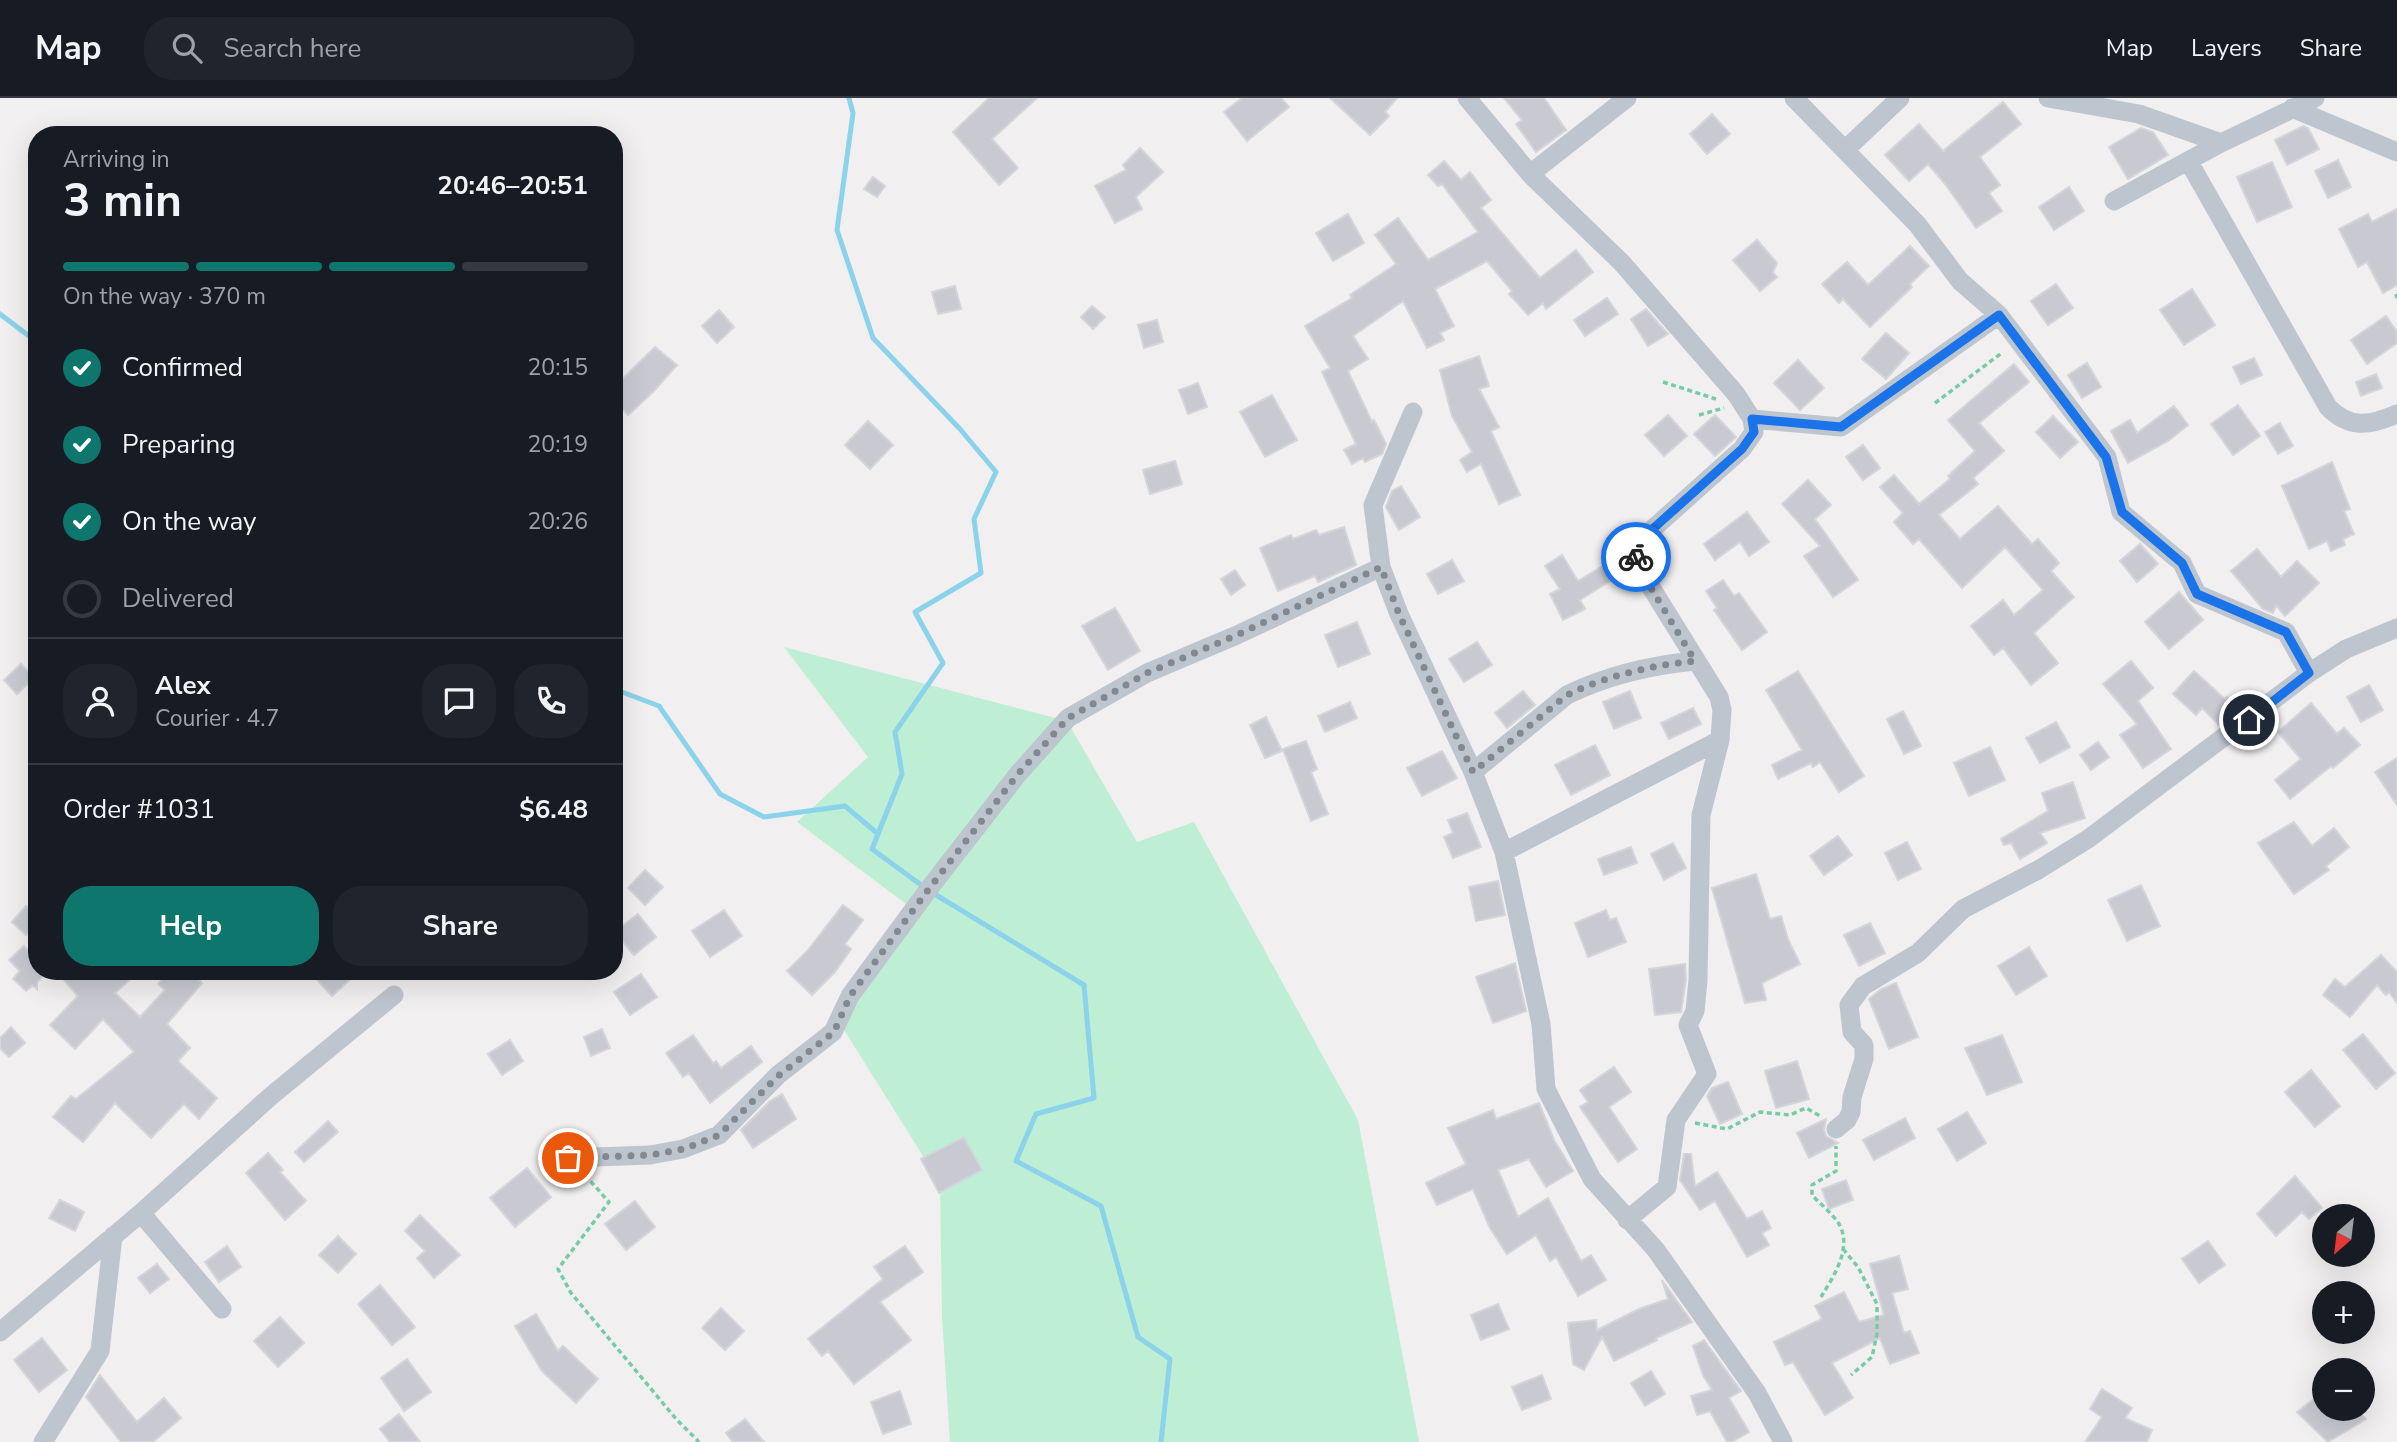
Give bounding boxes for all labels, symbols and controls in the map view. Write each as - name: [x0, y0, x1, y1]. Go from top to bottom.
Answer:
- search box: [144, 17, 634, 80]
- text: Map: [35, 26, 102, 71]
- icon: search: [168, 29, 206, 67]
- text: Search here: [224, 31, 361, 66]
- text: Map: [2106, 32, 2153, 64]
- text: Layers: [2191, 32, 2262, 64]
- text: Share: [2300, 32, 2362, 64]
- text: Arriving in: [63, 144, 170, 175]
- text: 20:46–20:51: [437, 168, 588, 203]
- text: 3 min: [63, 169, 182, 232]
- text: On the way · 370 m: [63, 281, 266, 312]
- icon: check: [63, 349, 101, 387]
- text: Confirmed: [122, 350, 243, 385]
- text: 20:15: [528, 352, 588, 383]
- icon: check: [63, 426, 101, 464]
- text: Preparing: [122, 427, 235, 462]
- text: 20:19: [528, 429, 588, 460]
- icon: check: [63, 503, 101, 541]
- text: On the way: [122, 504, 256, 539]
- text: 20:26: [528, 506, 588, 537]
- courier: [1601, 522, 1671, 592]
- icon: bike: [1617, 538, 1655, 576]
- text: Delivered: [122, 581, 234, 616]
- button: person: [63, 664, 137, 738]
- button: chat: [422, 664, 496, 738]
- button: phone: [514, 664, 588, 738]
- text: Alex: [155, 668, 211, 703]
- pin: [2219, 690, 2279, 750]
- icon: home: [2230, 701, 2268, 739]
- text: Courier · 4.7: [155, 703, 279, 734]
- text: Order #1031: [63, 792, 215, 827]
- text: $6.48: [519, 792, 588, 827]
- button: Help: [63, 886, 319, 966]
- button: Share: [333, 886, 588, 966]
- pin: [538, 1128, 598, 1188]
- icon: bag: [549, 1139, 587, 1177]
- north arrow: [2312, 1204, 2375, 1267]
- map controls: [2312, 1204, 2375, 1421]
- button: +: [2312, 1281, 2375, 1344]
- button: −: [2312, 1358, 2375, 1421]

